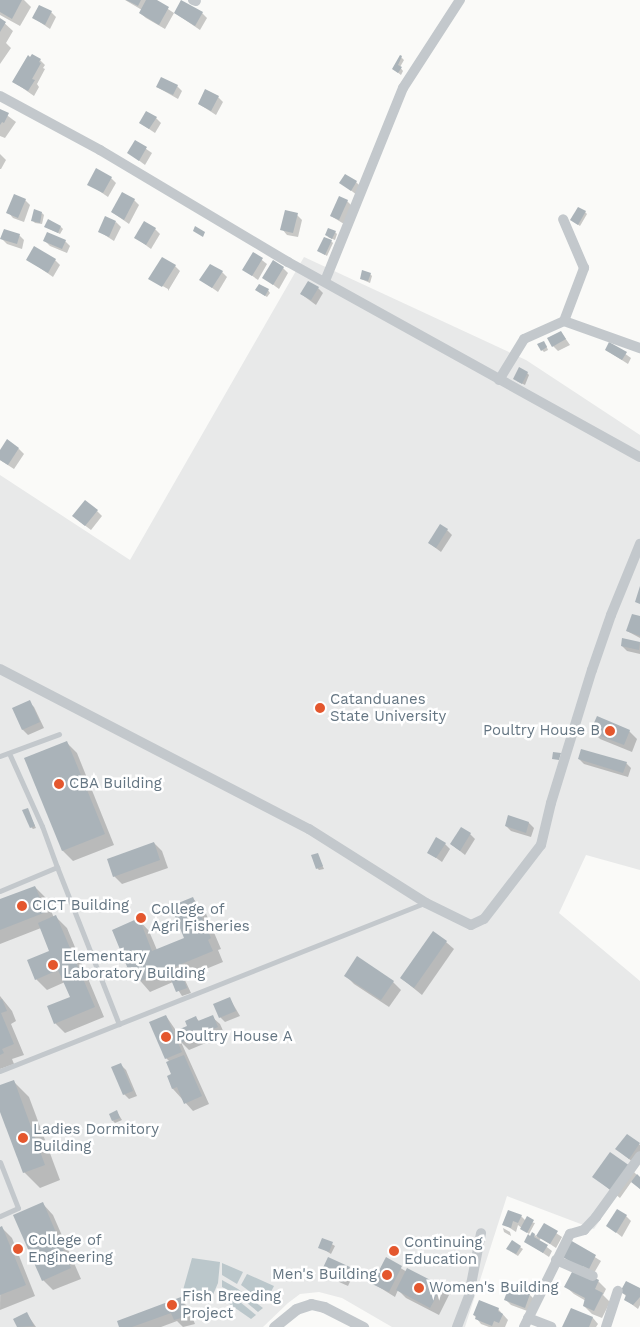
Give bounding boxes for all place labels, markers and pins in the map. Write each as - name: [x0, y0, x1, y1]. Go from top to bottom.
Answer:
- place label: Catanduanes State University: [330, 690, 446, 725]
- marker: Catanduanes State University: [314, 702, 326, 714]
- place label: Poultry House B: [483, 722, 600, 740]
- marker: Poultry House B: [604, 725, 616, 737]
- place label: CBA Building: [69, 775, 162, 793]
- marker: CBA Building: [53, 778, 65, 790]
- place label: CICT Building: [32, 897, 129, 915]
- marker: CICT Building: [16, 900, 28, 912]
- place label: College of Agri Fisheries: [151, 900, 250, 935]
- marker: College of Agri Fisheries: [135, 912, 147, 924]
- place label: Elementary Laboratory Building: [63, 947, 206, 982]
- marker: Elementary Laboratory Building: [47, 959, 59, 971]
- place label: Poultry House A: [176, 1028, 294, 1046]
- marker: Poultry House A: [160, 1031, 172, 1043]
- place label: Ladies Dormitory Building: [33, 1120, 159, 1155]
- marker: Ladies Dormitory Building: [17, 1132, 29, 1144]
- place label: College of Engineering: [28, 1231, 113, 1266]
- place label: Continuing Education: [404, 1233, 483, 1268]
- marker: College of Engineering: [12, 1243, 24, 1255]
- marker: Continuing Education: [388, 1245, 400, 1257]
- place label: Men's Building: [272, 1266, 377, 1284]
- marker: Men's Building: [381, 1269, 393, 1281]
- place label: Women's Building: [429, 1279, 558, 1297]
- marker: Women's Building: [413, 1282, 425, 1294]
- place label: Fish Breeding Project: [182, 1287, 281, 1322]
- marker: Fish Breeding Project: [166, 1299, 178, 1311]

